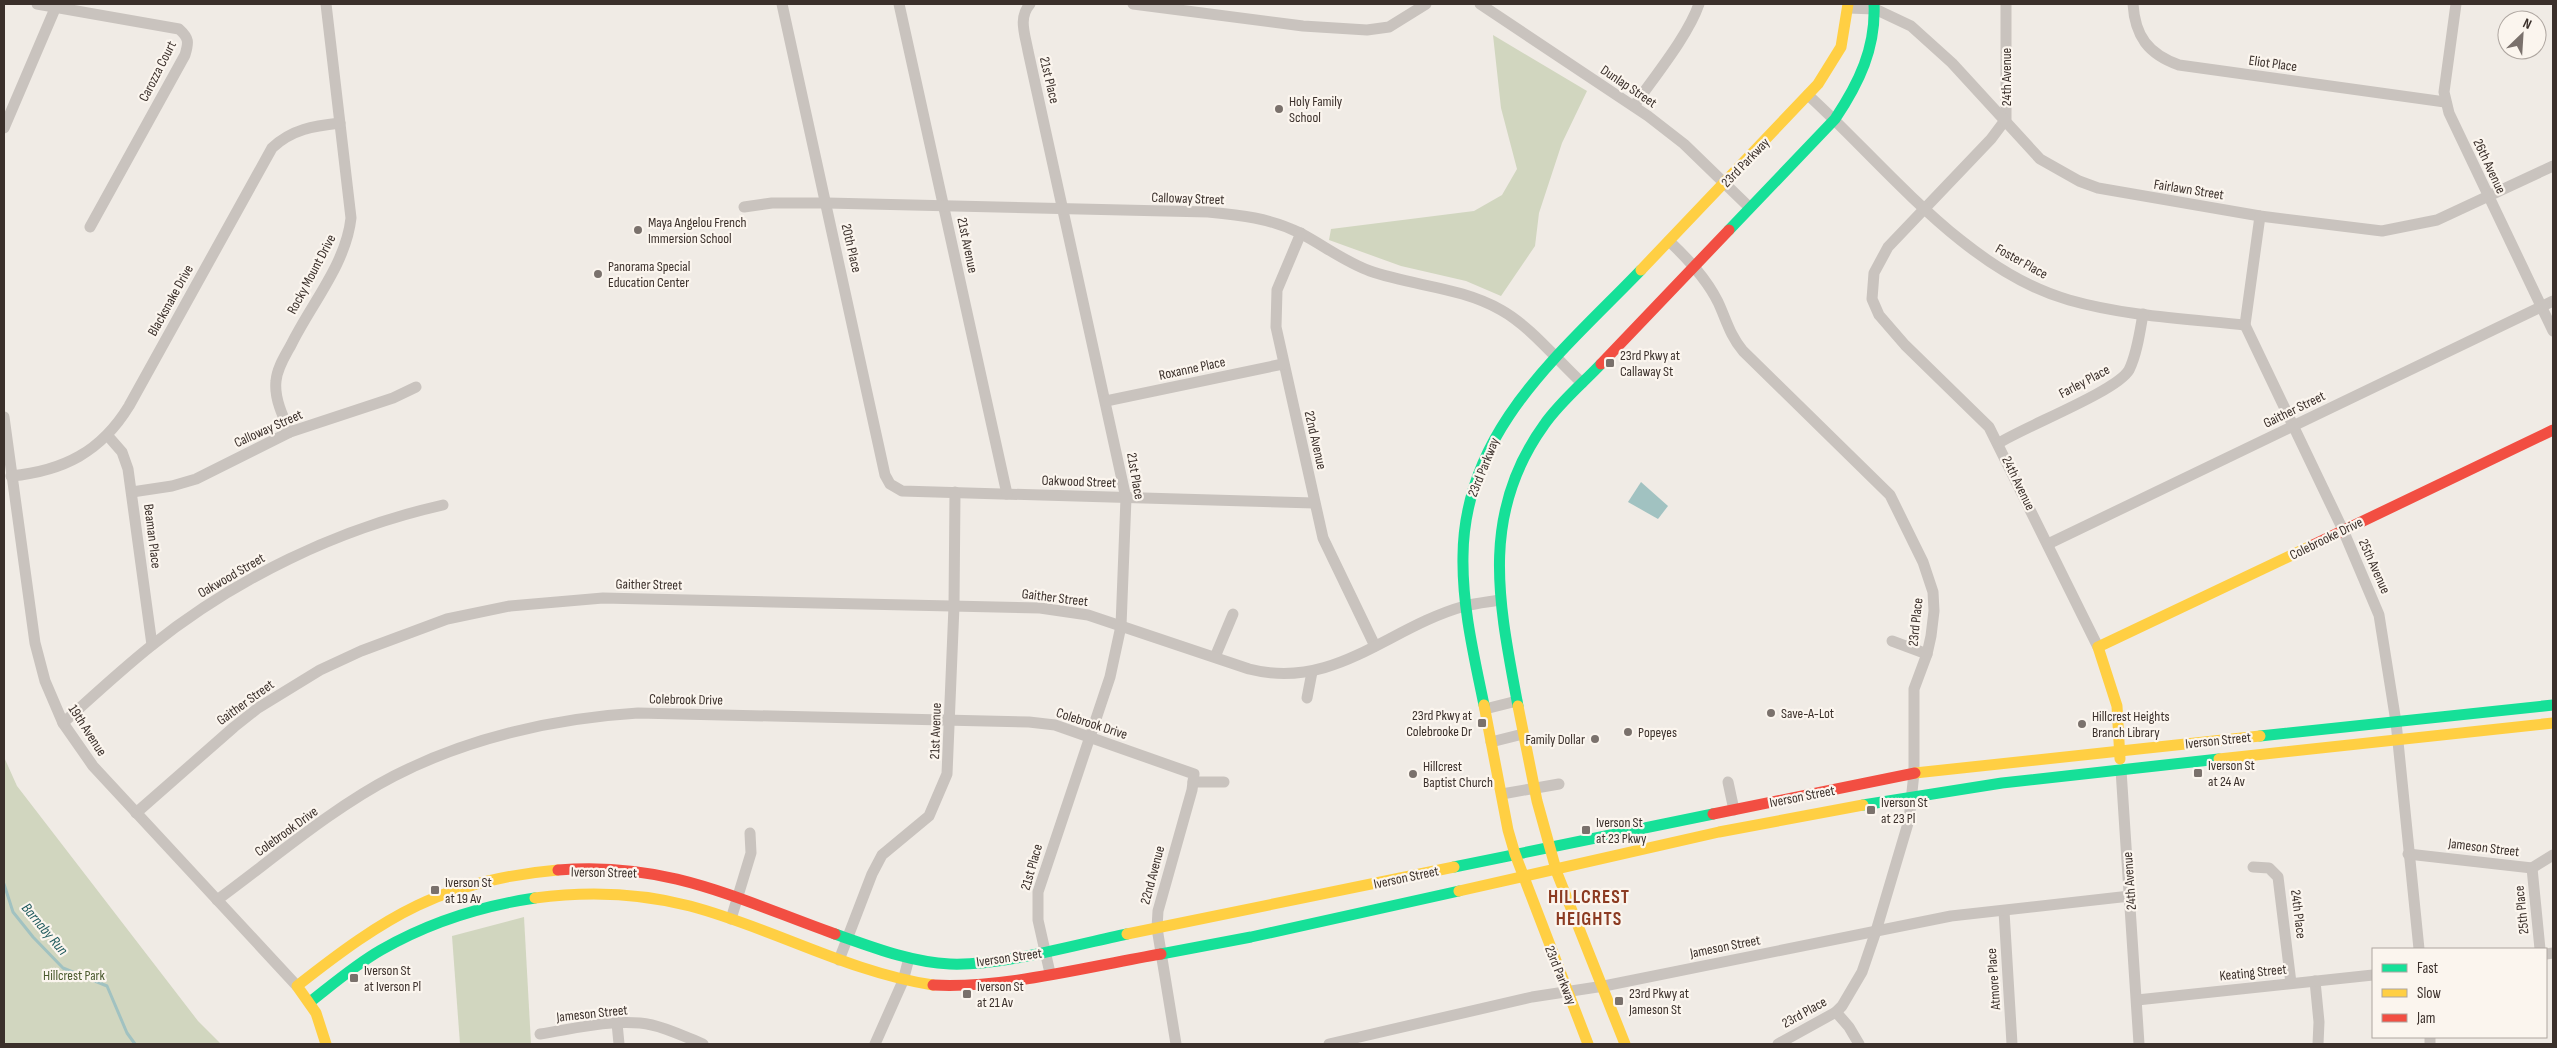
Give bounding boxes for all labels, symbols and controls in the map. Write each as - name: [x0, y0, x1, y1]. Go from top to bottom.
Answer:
- north arrow: [2497, 10, 2547, 60]
- text: N: [2520, 14, 2534, 33]
- street label: Carozza Court: [135, 38, 180, 104]
- street label: 24th Avenue: [1998, 48, 2015, 106]
- street label: Eliot Place: [2248, 52, 2298, 75]
- street label: 21st Place: [1036, 55, 1063, 105]
- street label: Dunlap Street: [1597, 61, 1660, 111]
- place label: Holy Family School: [1289, 93, 1343, 126]
- marker: Holy Family School: [1273, 103, 1285, 115]
- street label: 23rd Parkway: [1718, 134, 1774, 191]
- street label: 26th Avenue: [2469, 136, 2510, 196]
- street label: Fairlawn Street: [2153, 176, 2225, 203]
- street label: Calloway Street: [1151, 189, 1225, 208]
- place label: Maya Angelou French Immersion School: [648, 214, 747, 247]
- street label: 21st Avenue: [953, 216, 982, 274]
- street label: 20th Place: [838, 222, 865, 274]
- marker: Maya Angelou French Immersion School: [632, 224, 644, 236]
- street label: Rocky Mount Drive: [283, 232, 340, 317]
- street label: Foster Place: [1993, 240, 2051, 283]
- place label: Panorama Special Education Center: [608, 258, 690, 291]
- street label: Blacksnake Drive: [144, 262, 197, 339]
- marker: Panorama Special Education Center: [592, 268, 604, 280]
- place label: 23rd Pkwy at Callaway St: [1620, 347, 1680, 380]
- street label: Roxanne Place: [1157, 353, 1227, 384]
- marker: 23rd Pkwy at Callaway St: [1604, 357, 1616, 369]
- street label: Farley Place: [2056, 361, 2113, 402]
- street label: Gaither Street: [2261, 387, 2328, 432]
- street label: Calloway Street: [231, 406, 305, 451]
- street label: 22nd Avenue: [1301, 409, 1331, 471]
- street label: 23rd Parkway: [1464, 435, 1503, 499]
- street label: 21st Place: [1123, 451, 1148, 501]
- street label: 24th Avenue: [1998, 453, 2039, 513]
- street label: Oakwood Street: [1041, 472, 1117, 491]
- street label: Beaman Place: [140, 503, 165, 569]
- street label: Colebrooke Drive: [2287, 513, 2366, 563]
- street label: 25th Avenue: [2355, 536, 2394, 596]
- street label: Oakwood Street: [195, 549, 268, 601]
- street label: Gaither Street: [616, 575, 682, 594]
- street label: Gaither Street: [1021, 585, 1089, 610]
- street label: 23rd Place: [1905, 597, 1926, 647]
- street label: Gaither Street: [213, 676, 277, 729]
- street label: Colebrook Drive: [649, 690, 723, 709]
- street label: 19th Avenue: [65, 701, 110, 759]
- street label: 21st Avenue: [926, 703, 945, 760]
- street label: Colebrook Drive: [1054, 704, 1130, 743]
- place label: Save-A-Lot: [1781, 705, 1834, 722]
- place label: 23rd Pkwy at Colebrooke Dr: [1406, 707, 1472, 740]
- marker: Save-A-Lot: [1765, 707, 1777, 719]
- place label: Hillcrest Heights Branch Library: [2092, 708, 2170, 741]
- marker: 23rd Pkwy at Colebrooke Dr: [1476, 717, 1488, 729]
- marker: Hillcrest Heights Branch Library: [2076, 718, 2088, 730]
- place label: Popeyes: [1638, 724, 1677, 741]
- marker: Popeyes: [1622, 726, 1634, 738]
- street label: Iverson Street: [2184, 729, 2252, 752]
- place label: Family Dollar: [1525, 731, 1585, 748]
- marker: Family Dollar: [1589, 733, 1601, 745]
- place label: Iverson St at 24 Av: [2208, 757, 2255, 790]
- place label: Hillcrest Baptist Church: [1423, 758, 1493, 791]
- marker: Iverson St at 24 Av: [2192, 767, 2204, 779]
- marker: Hillcrest Baptist Church: [1407, 768, 1419, 780]
- street label: Iverson Street: [1768, 782, 1836, 811]
- place label: Iverson St at 23 Pl: [1881, 794, 1928, 827]
- street label: Colebrook Drive: [251, 803, 321, 860]
- marker: Iverson St at 23 Pl: [1865, 804, 1877, 816]
- place label: Iverson St at 23 Pkwy: [1596, 814, 1647, 847]
- marker: Iverson St at 23 Pkwy: [1580, 824, 1592, 836]
- street label: Jameson Street: [2446, 835, 2520, 860]
- street label: 21st Place: [1017, 842, 1046, 892]
- street label: 22nd Avenue: [1137, 844, 1168, 906]
- street label: 24th Avenue: [2119, 851, 2140, 911]
- street label: Iverson Street: [1372, 862, 1440, 893]
- street label: Iverson Street: [571, 863, 637, 882]
- place label: Iverson St at 19 Av: [445, 874, 492, 907]
- marker: Iverson St at 19 Av: [429, 884, 441, 896]
- street label: 25th Place: [2510, 885, 2533, 935]
- district label: HILLCREST HEIGHTS: [1548, 886, 1630, 931]
- street label: 24th Place: [2287, 889, 2310, 939]
- water label: Barnaby Run: [17, 899, 72, 959]
- street label: Jameson Street: [1687, 931, 1762, 962]
- street label: 23rd Parkway: [1541, 943, 1580, 1008]
- street label: Iverson Street: [975, 944, 1043, 971]
- street label: Atmore Place: [1983, 948, 2004, 1011]
- legend: [2372, 948, 2547, 1038]
- text: Fast: [2417, 959, 2439, 978]
- street label: Keating Street: [2219, 961, 2287, 984]
- place label: Iverson St at Iverson Pl: [364, 962, 421, 995]
- park label: Hillcrest Park: [43, 967, 106, 984]
- marker: Iverson St at Iverson Pl: [348, 972, 360, 984]
- place label: Iverson St at 21 Av: [977, 978, 1024, 1011]
- text: Slow: [2417, 984, 2441, 1003]
- place label: 23rd Pkwy at Jameson St: [1628, 985, 1689, 1018]
- marker: Iverson St at 21 Av: [961, 988, 973, 1000]
- street label: 23rd Place: [1779, 993, 1830, 1032]
- marker: 23rd Pkwy at Jameson St: [1613, 995, 1625, 1007]
- street label: Jameson Street: [555, 1001, 628, 1026]
- text: Jam: [2416, 1009, 2435, 1028]

